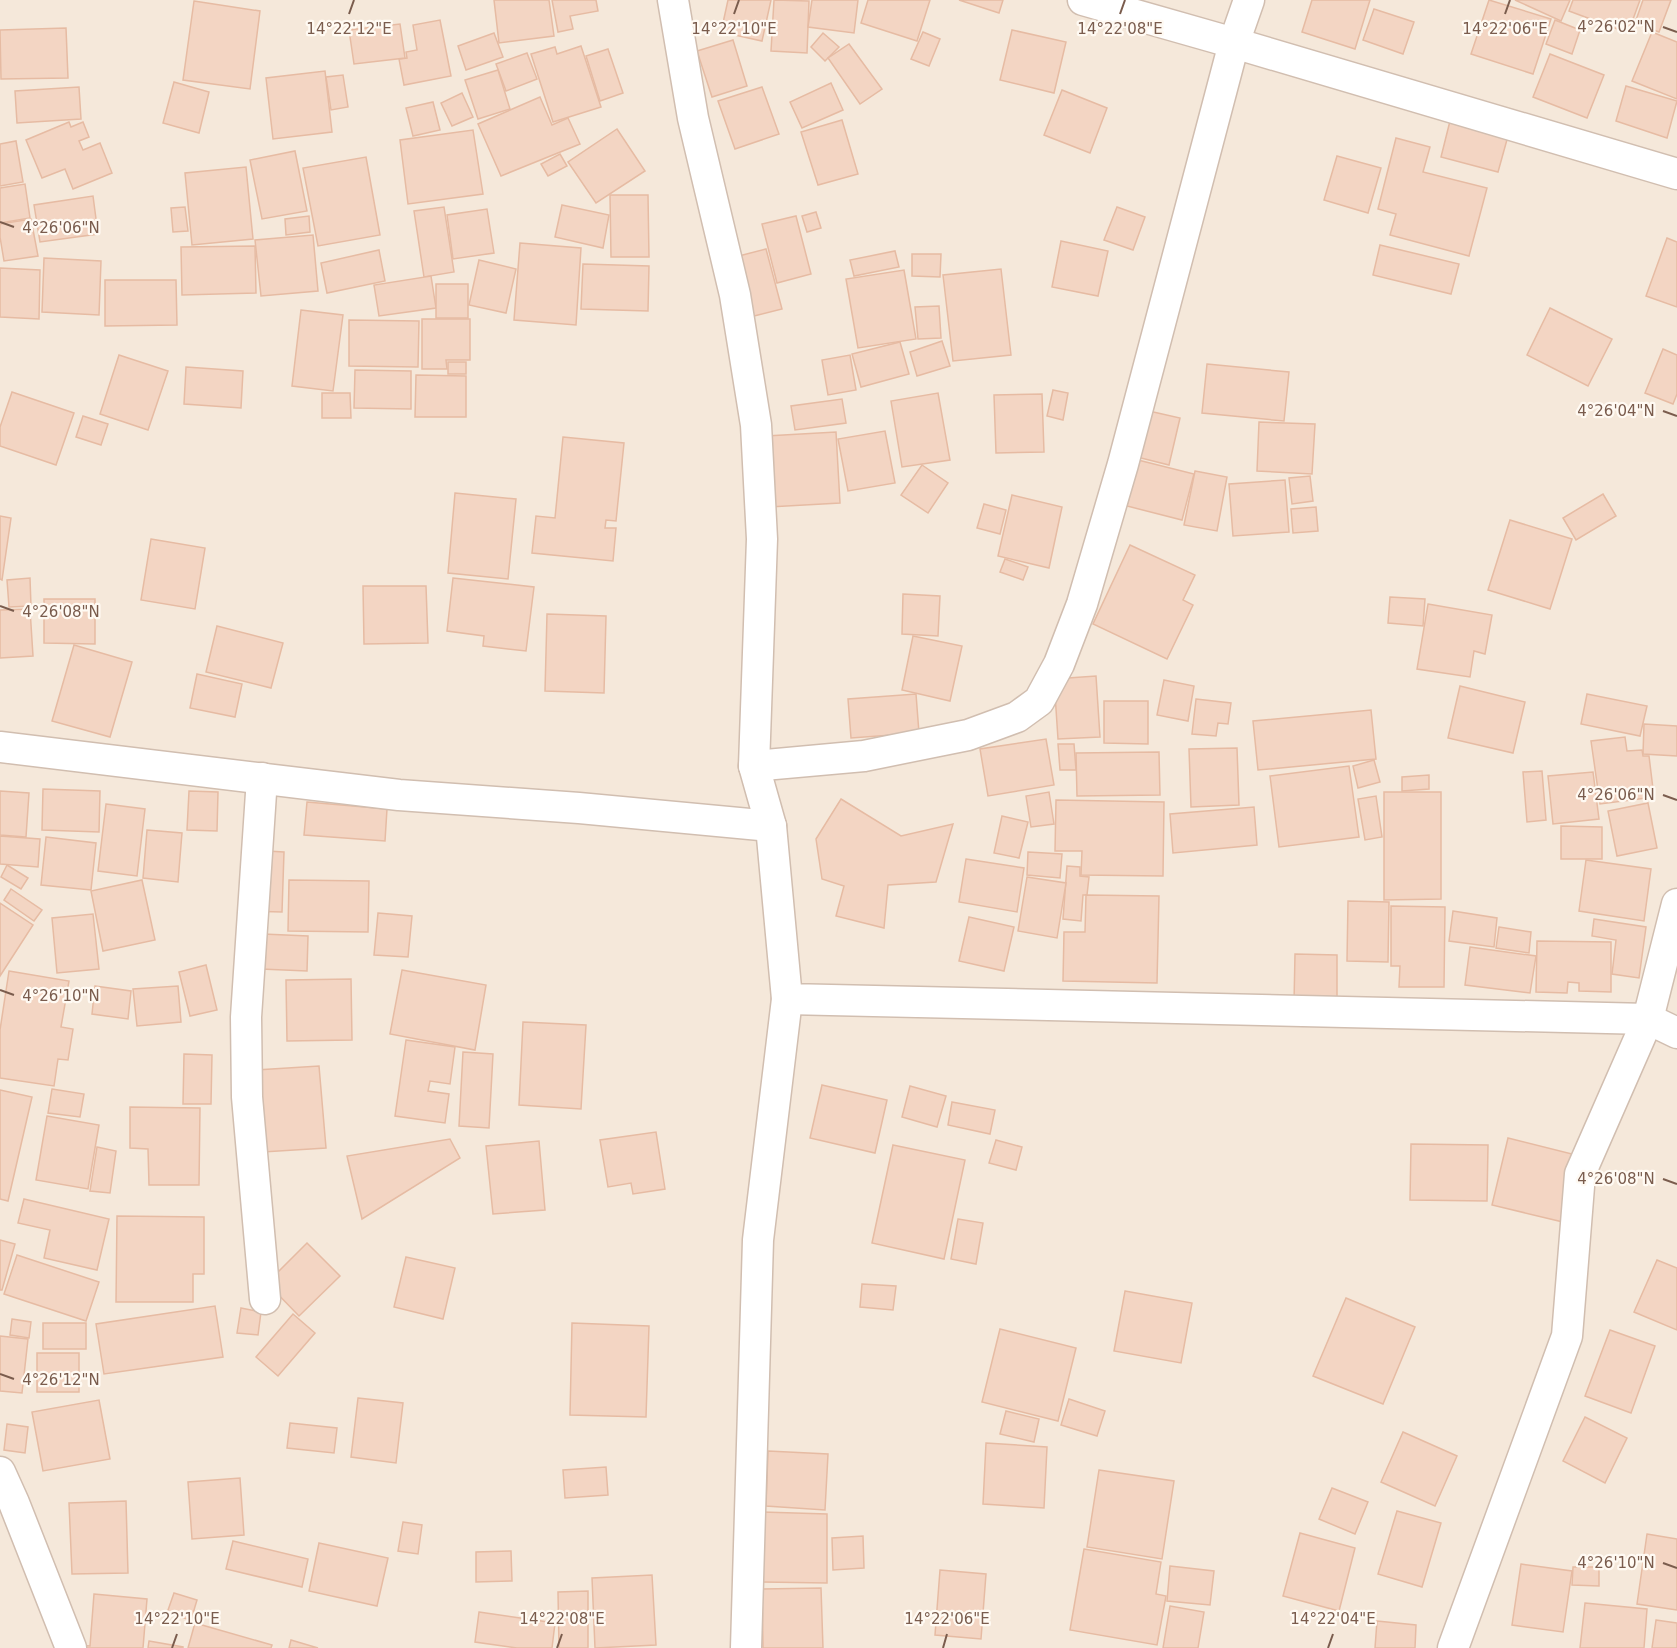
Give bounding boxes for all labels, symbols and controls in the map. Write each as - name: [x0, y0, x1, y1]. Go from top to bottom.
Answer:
- text: 4°26'02"N: [1577, 18, 1655, 36]
- text: 14°22'12"E: [306, 20, 392, 38]
- text: 14°22'10"E: [691, 20, 777, 38]
- text: 14°22'08"E: [1077, 20, 1163, 38]
- text: 14°22'06"E: [1462, 20, 1548, 38]
- text: 4°26'06"N: [22, 219, 100, 237]
- text: 4°26'04"N: [1577, 402, 1655, 420]
- text: 4°26'08"N: [22, 603, 100, 621]
- text: 4°26'06"N: [1577, 786, 1655, 804]
- text: 4°26'10"N: [22, 987, 100, 1005]
- text: 4°26'08"N: [1577, 1170, 1655, 1188]
- text: 4°26'12"N: [22, 1371, 100, 1389]
- text: 4°26'10"N: [1577, 1554, 1655, 1572]
- text: 14°22'10"E: [134, 1610, 220, 1628]
- text: 14°22'08"E: [519, 1610, 605, 1628]
- text: 14°22'06"E: [904, 1610, 990, 1628]
- text: 14°22'04"E: [1290, 1610, 1376, 1628]

